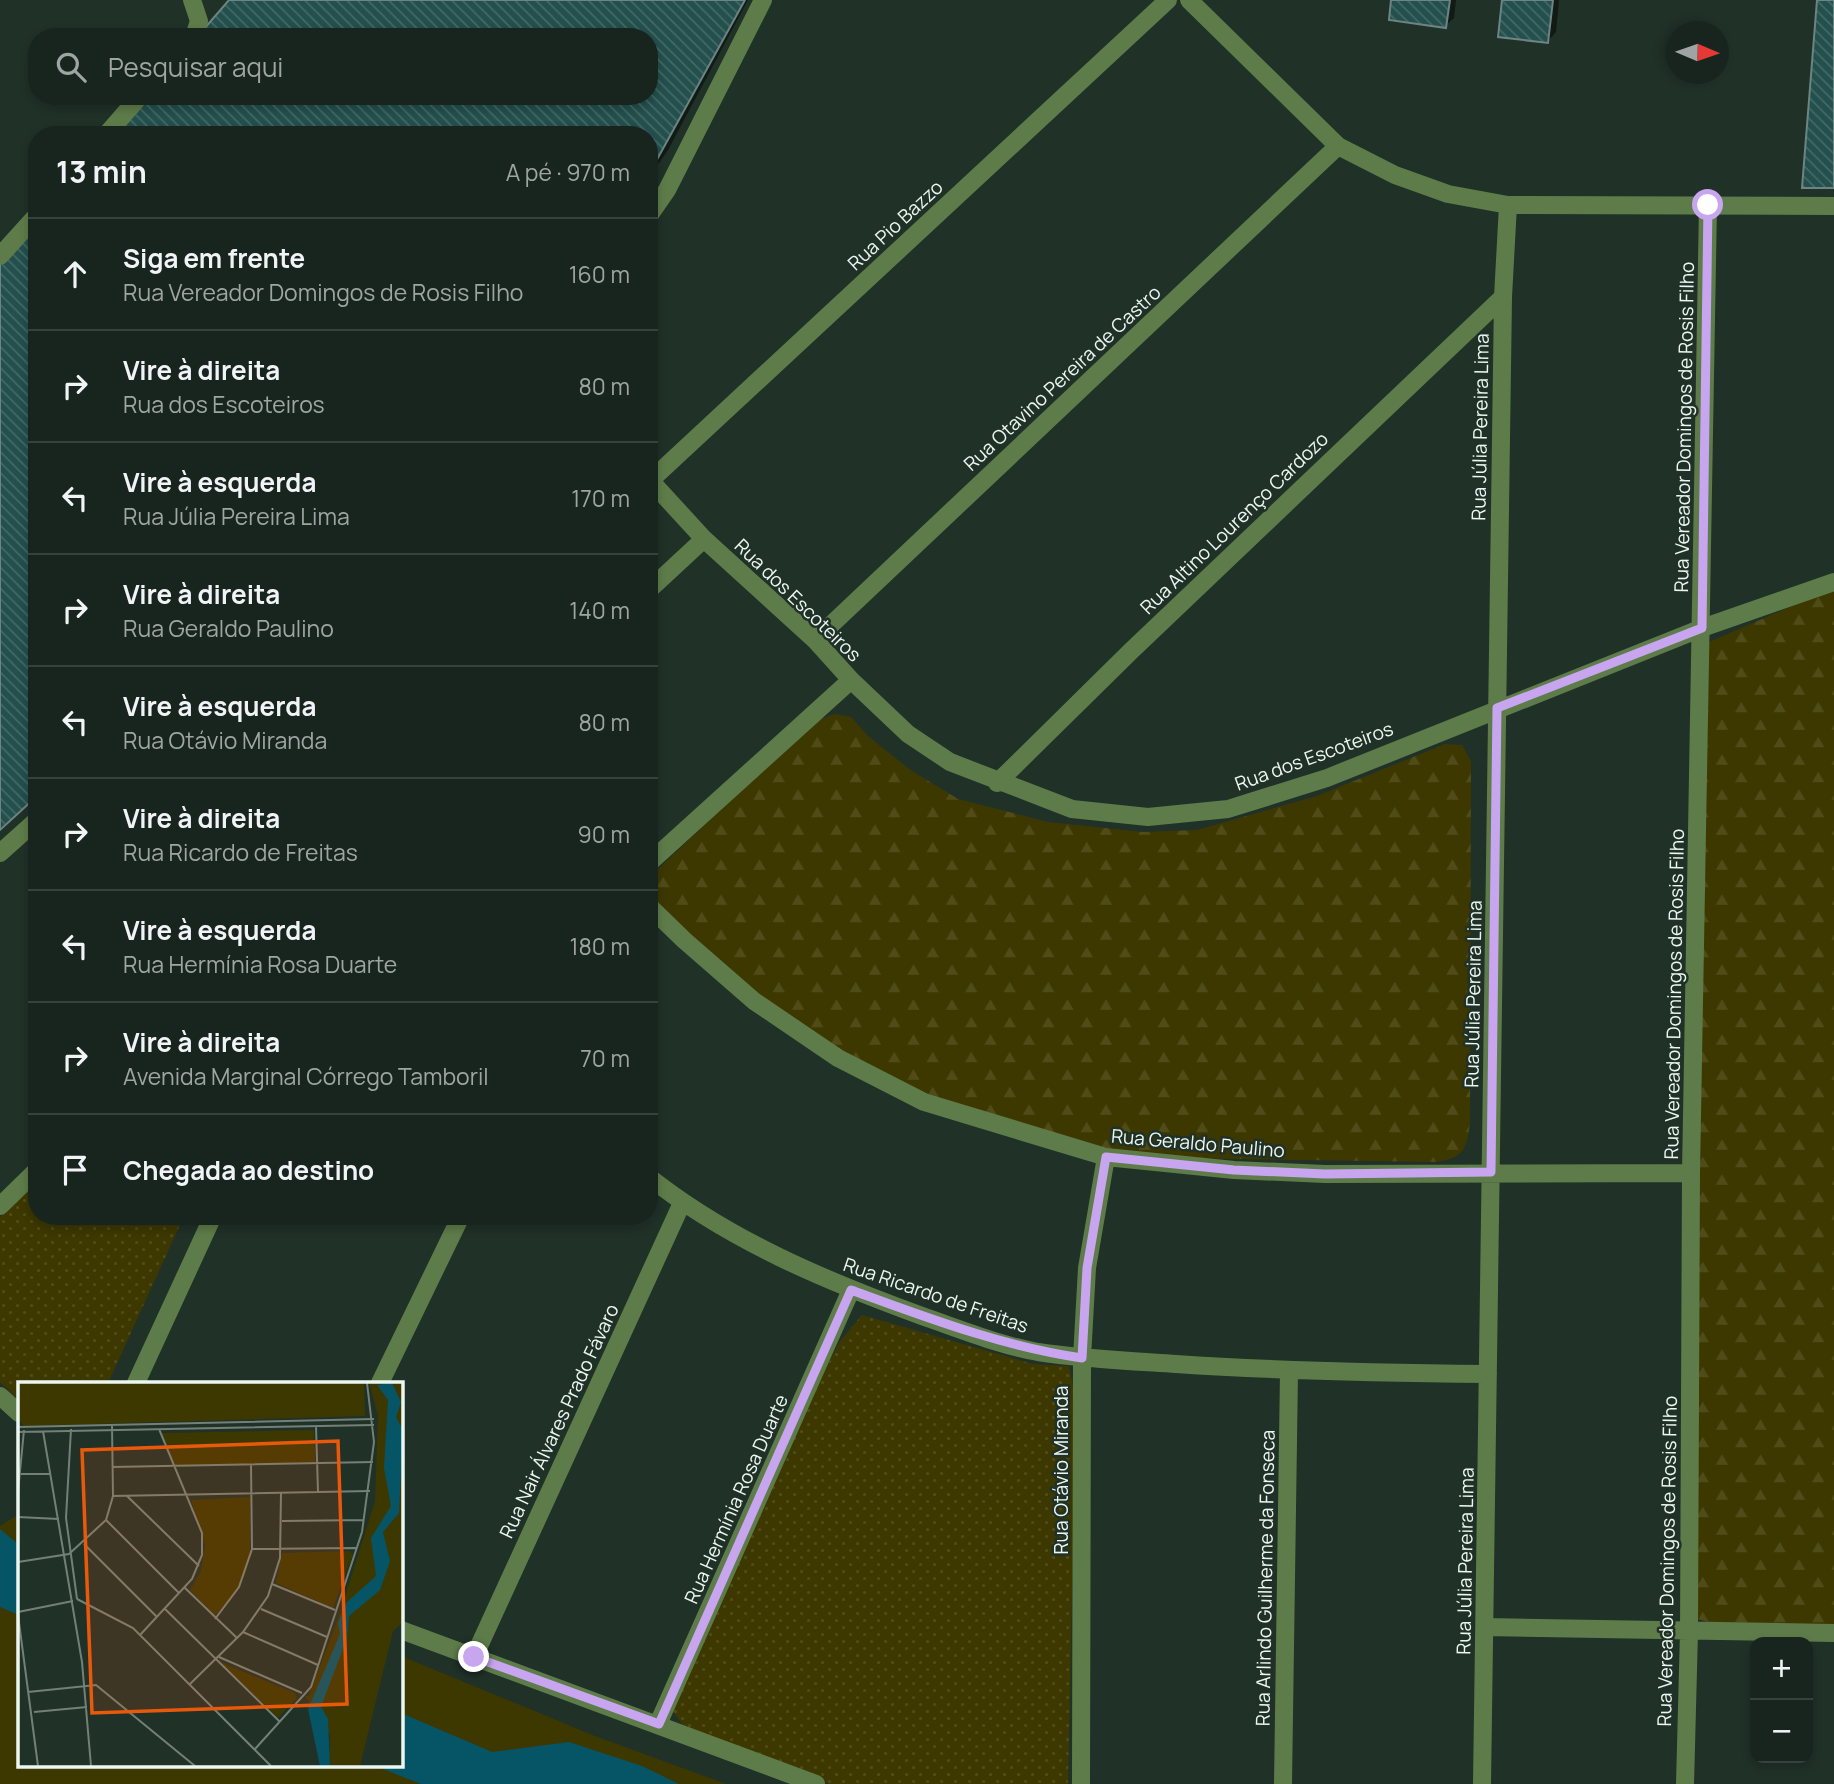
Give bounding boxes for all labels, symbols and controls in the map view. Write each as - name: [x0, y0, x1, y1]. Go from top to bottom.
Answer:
- north arrow: [1666, 21, 1729, 84]
- search box: [28, 28, 658, 105]
- icon: search: [52, 48, 90, 86]
- text: Pesquisar aqui: [108, 49, 283, 85]
- text: 13 min: [56, 151, 147, 192]
- text: A pé · 970 m: [506, 156, 630, 188]
- street label: Rua Pio Bazzo: [842, 174, 948, 276]
- route start: [1692, 189, 1723, 220]
- text: Siga em frente: [123, 240, 305, 276]
- icon: ahead: [56, 255, 94, 293]
- text: 160 m: [569, 258, 630, 290]
- street label: Rua Vereador Domingos de Rosis Filho: [1668, 261, 1700, 593]
- text: Rua Vereador Domingos de Rosis Filho: [123, 276, 523, 308]
- street label: Rua Otavino Pereira de Castro: [958, 280, 1166, 476]
- street label: Rua Júlia Pereira Lima: [1465, 333, 1495, 521]
- text: Vire à direita: [123, 352, 280, 388]
- icon: right: [56, 367, 94, 405]
- text: 80 m: [579, 370, 630, 402]
- text: Rua dos Escoteiros: [123, 388, 325, 420]
- street label: Rua Altino Lourenço Cardozo: [1134, 426, 1334, 620]
- text: Vire à esquerda: [123, 464, 316, 500]
- icon: left: [56, 479, 94, 517]
- text: 170 m: [571, 482, 630, 514]
- text: Rua Júlia Pereira Lima: [123, 500, 350, 532]
- street label: Rua dos Escoteiros: [729, 533, 867, 667]
- text: Vire à direita: [123, 576, 280, 612]
- icon: right: [56, 591, 94, 629]
- text: 140 m: [569, 594, 630, 626]
- text: Rua Geraldo Paulino: [123, 612, 334, 644]
- text: Vire à esquerda: [123, 688, 316, 724]
- icon: left: [56, 703, 94, 741]
- text: 80 m: [579, 706, 630, 738]
- street label: Rua dos Escoteiros: [1231, 715, 1397, 797]
- text: Rua Otávio Miranda: [123, 724, 327, 756]
- text: Vire à direita: [123, 800, 280, 836]
- icon: right: [56, 815, 94, 853]
- text: 90 m: [578, 818, 630, 850]
- street label: Rua Vereador Domingos de Rosis Filho: [1658, 828, 1690, 1160]
- text: Rua Ricardo de Freitas: [123, 836, 358, 868]
- street label: Rua Júlia Pereira Lima: [1458, 900, 1488, 1088]
- text: Vire à esquerda: [123, 912, 316, 948]
- icon: left: [56, 927, 94, 965]
- text: 180 m: [570, 930, 630, 962]
- text: Rua Hermínia Rosa Duarte: [123, 948, 397, 980]
- text: Vire à direita: [123, 1024, 280, 1060]
- icon: right: [56, 1039, 94, 1077]
- text: 70 m: [580, 1042, 630, 1074]
- text: Avenida Marginal Córrego Tamboril: [123, 1060, 489, 1092]
- street label: Rua Geraldo Paulino: [1110, 1122, 1286, 1164]
- icon: arrive: [56, 1151, 94, 1189]
- text: Chegada ao destino: [123, 1152, 374, 1188]
- street label: Rua Ricardo de Freitas: [840, 1251, 1032, 1339]
- street label: Rua Nair Álvares Prado Fávaro: [493, 1300, 625, 1542]
- inset map: [18, 1382, 402, 1766]
- street label: Rua Otávio Miranda: [1048, 1386, 1074, 1554]
- street label: Rua Hermínia Rosa Duarte: [678, 1390, 794, 1608]
- street label: Rua Vereador Domingos de Rosis Filho: [1651, 1395, 1683, 1727]
- street label: Rua Arlindo Guilherme da Fonseca: [1249, 1430, 1281, 1726]
- street label: Rua Júlia Pereira Lima: [1450, 1467, 1480, 1655]
- map controls: [1750, 1637, 1813, 1763]
- button: +: [1750, 1637, 1813, 1700]
- route end: [458, 1641, 489, 1672]
- button: −: [1750, 1700, 1813, 1763]

